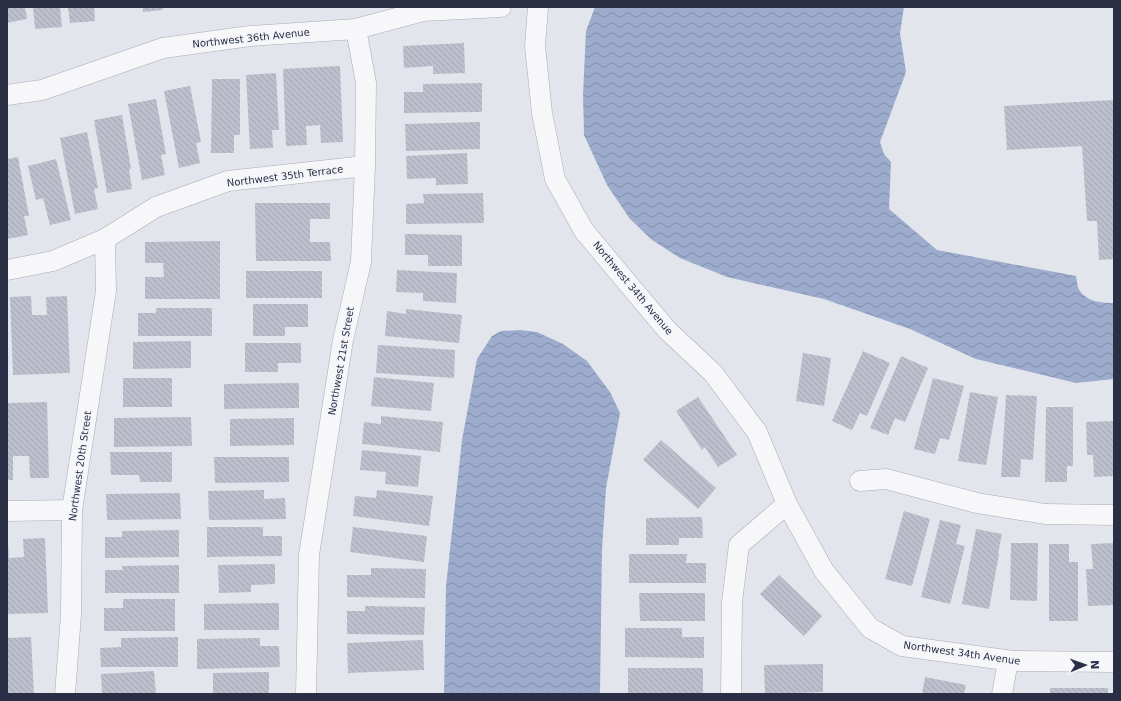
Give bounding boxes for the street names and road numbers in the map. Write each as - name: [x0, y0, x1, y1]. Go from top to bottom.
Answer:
- street label: Northwest 36th Avenue: [192, 26, 310, 50]
- street label: Northwest 35th Terrace: [226, 163, 344, 189]
- street label: Northwest 34th Avenue: [591, 239, 675, 337]
- street label: Northwest 21st Street: [326, 306, 356, 416]
- street label: Northwest 20th Street: [67, 410, 93, 522]
- street label: Northwest 34th Avenue: [903, 639, 1021, 667]

